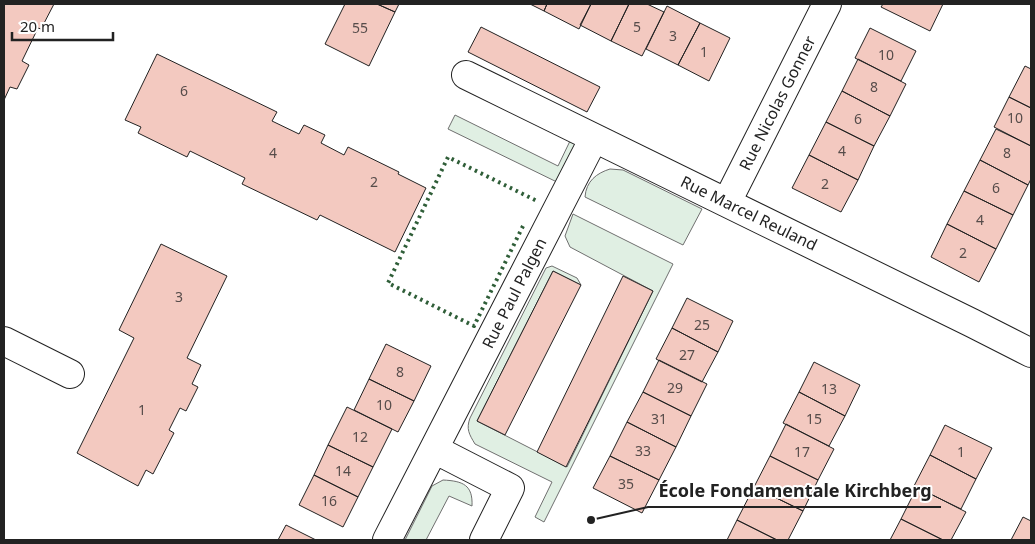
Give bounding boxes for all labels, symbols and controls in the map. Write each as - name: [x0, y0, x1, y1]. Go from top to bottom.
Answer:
- scale bar: [12, 10, 114, 42]
- text: 20 m: [20, 16, 55, 36]
- house number: 5: [633, 17, 641, 36]
- house number: 55: [352, 18, 368, 37]
- house number: 3: [669, 26, 677, 45]
- street label: Rue Nicolas Gonner: [734, 32, 821, 174]
- house number: 1: [700, 42, 708, 61]
- house number: 10: [878, 45, 894, 64]
- house number: 8: [870, 77, 878, 96]
- house number: 6: [180, 81, 188, 100]
- house number: 10: [1007, 108, 1023, 127]
- house number: 6: [854, 109, 862, 128]
- house number: 4: [838, 141, 846, 160]
- house number: 4: [269, 143, 277, 162]
- house number: 8: [1003, 143, 1011, 162]
- street label: Rue Marcel Reuland: [677, 170, 821, 256]
- house number: 2: [370, 172, 378, 191]
- house number: 2: [821, 174, 829, 193]
- house number: 6: [992, 178, 1000, 197]
- house number: 4: [976, 210, 984, 229]
- street label: Rue Paul Palgen: [477, 234, 551, 352]
- house number: 2: [959, 243, 967, 262]
- house number: 3: [175, 287, 183, 306]
- house number: 25: [694, 315, 710, 334]
- house number: 27: [679, 345, 695, 364]
- house number: 8: [396, 362, 404, 381]
- house number: 29: [667, 378, 683, 397]
- house number: 13: [821, 379, 837, 398]
- house number: 10: [376, 395, 392, 414]
- house number: 1: [138, 400, 146, 419]
- house number: 31: [651, 409, 667, 428]
- house number: 15: [806, 409, 822, 428]
- house number: 12: [352, 427, 368, 446]
- house number: 33: [635, 441, 651, 460]
- house number: 17: [794, 442, 810, 461]
- house number: 1: [957, 442, 965, 461]
- house number: 14: [335, 461, 351, 480]
- house number: 35: [618, 474, 634, 493]
- callout: École Fondamentale Kirchberg: [648, 474, 941, 507]
- text: École Fondamentale Kirchberg: [658, 478, 932, 502]
- house number: 16: [321, 491, 337, 510]

